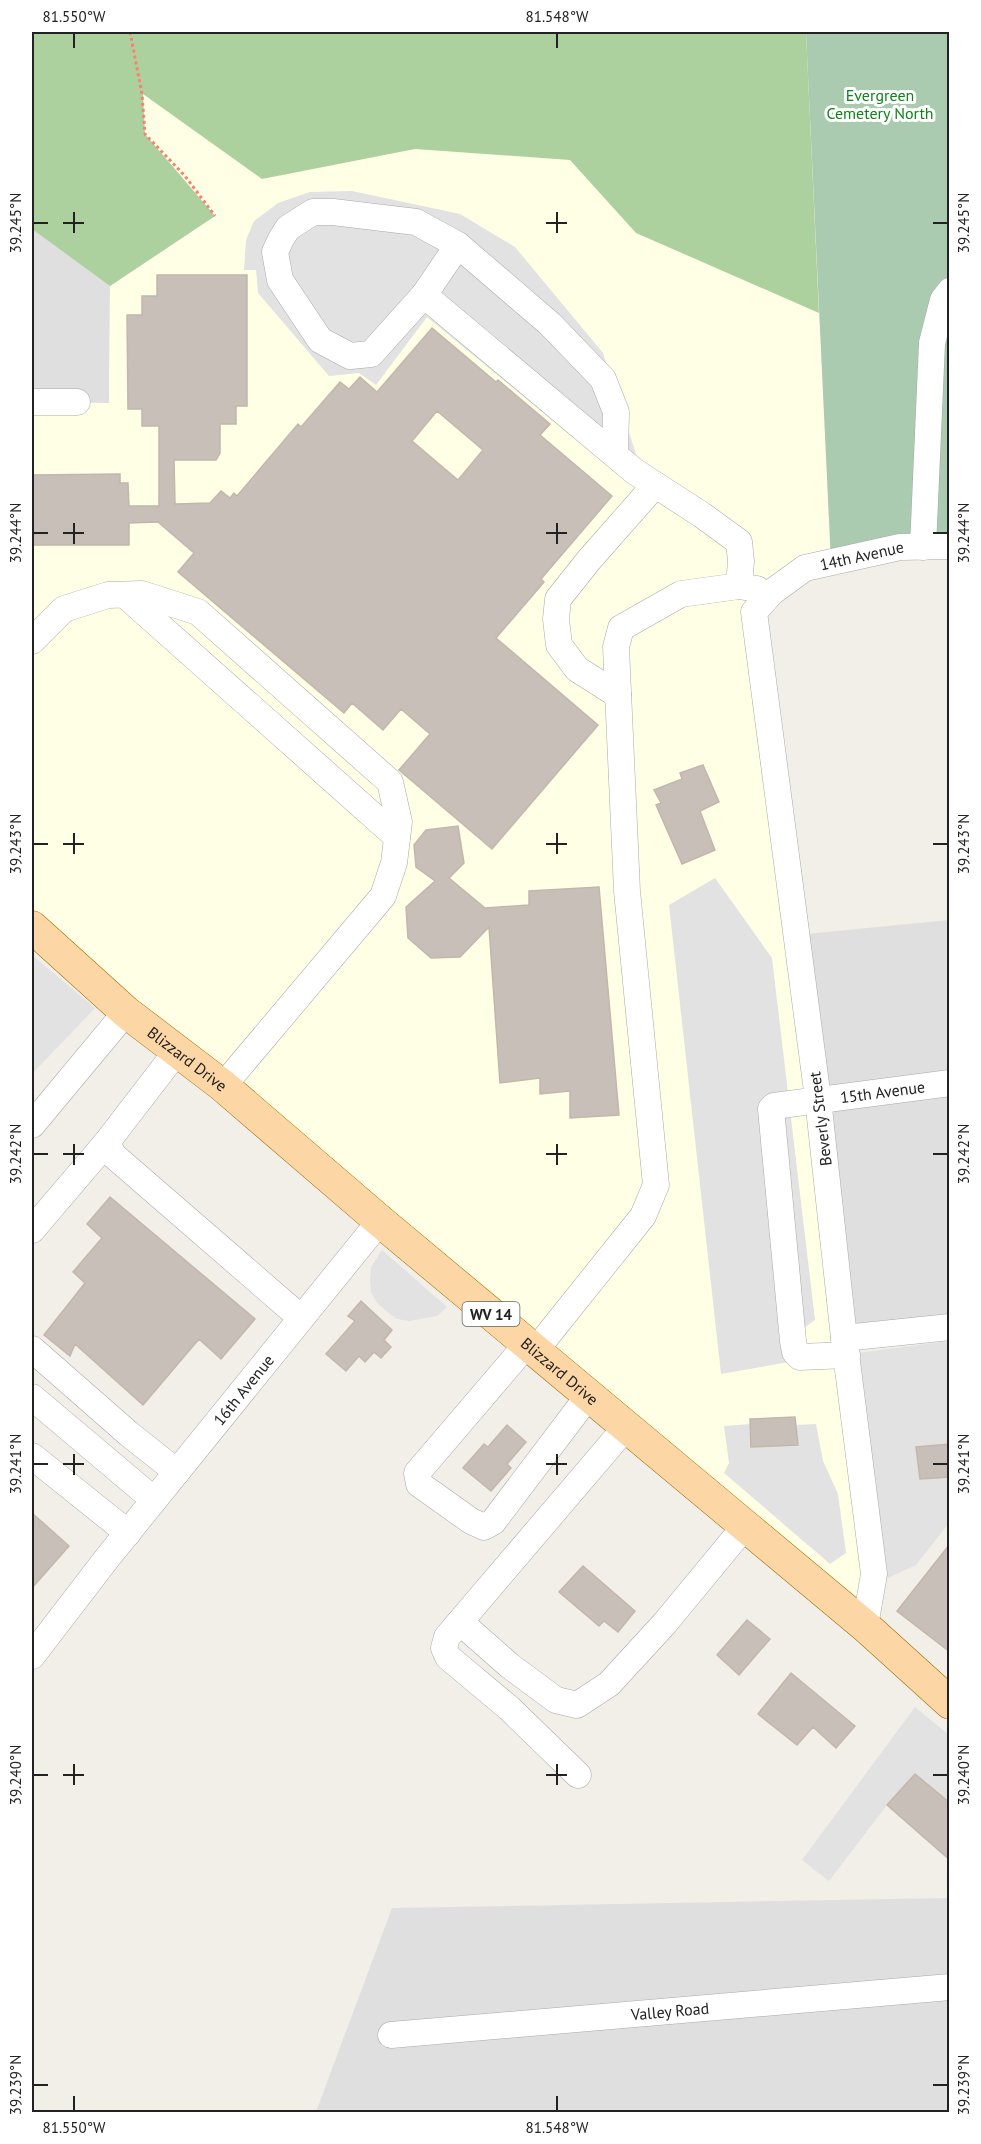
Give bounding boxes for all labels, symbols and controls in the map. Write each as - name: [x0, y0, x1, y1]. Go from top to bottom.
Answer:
- text: 81.550°W: [43, 7, 106, 26]
- text: 81.548°W: [526, 7, 589, 26]
- park label: Evergreen Cemetery North: [826, 85, 934, 123]
- text: 39.245°N: [6, 193, 25, 253]
- text: 39.245°N: [954, 193, 973, 253]
- text: 39.244°N: [6, 503, 25, 563]
- text: 39.244°N: [954, 503, 973, 563]
- street label: 14th Avenue: [818, 536, 906, 574]
- text: 39.243°N: [6, 814, 25, 874]
- text: 39.243°N: [954, 814, 973, 874]
- street label: Blizzard Drive: [144, 1022, 231, 1096]
- street label: Beverly Street: [804, 1070, 836, 1167]
- street label: 15th Avenue: [839, 1076, 926, 1107]
- text: 39.242°N: [6, 1124, 25, 1184]
- text: 39.242°N: [954, 1124, 973, 1184]
- road number: WV 14: [462, 1302, 520, 1326]
- street label: Blizzard Drive: [517, 1333, 603, 1409]
- street label: 16th Avenue: [209, 1350, 278, 1429]
- text: 39.241°N: [6, 1434, 25, 1494]
- text: 39.241°N: [954, 1434, 973, 1494]
- text: 39.240°N: [6, 1745, 25, 1805]
- text: 39.240°N: [954, 1745, 973, 1805]
- street label: Valley Road: [629, 1998, 710, 2024]
- text: 39.239°N: [6, 2055, 25, 2115]
- text: 39.239°N: [954, 2055, 973, 2115]
- text: 81.550°W: [43, 2118, 106, 2137]
- text: 81.548°W: [526, 2118, 589, 2137]

